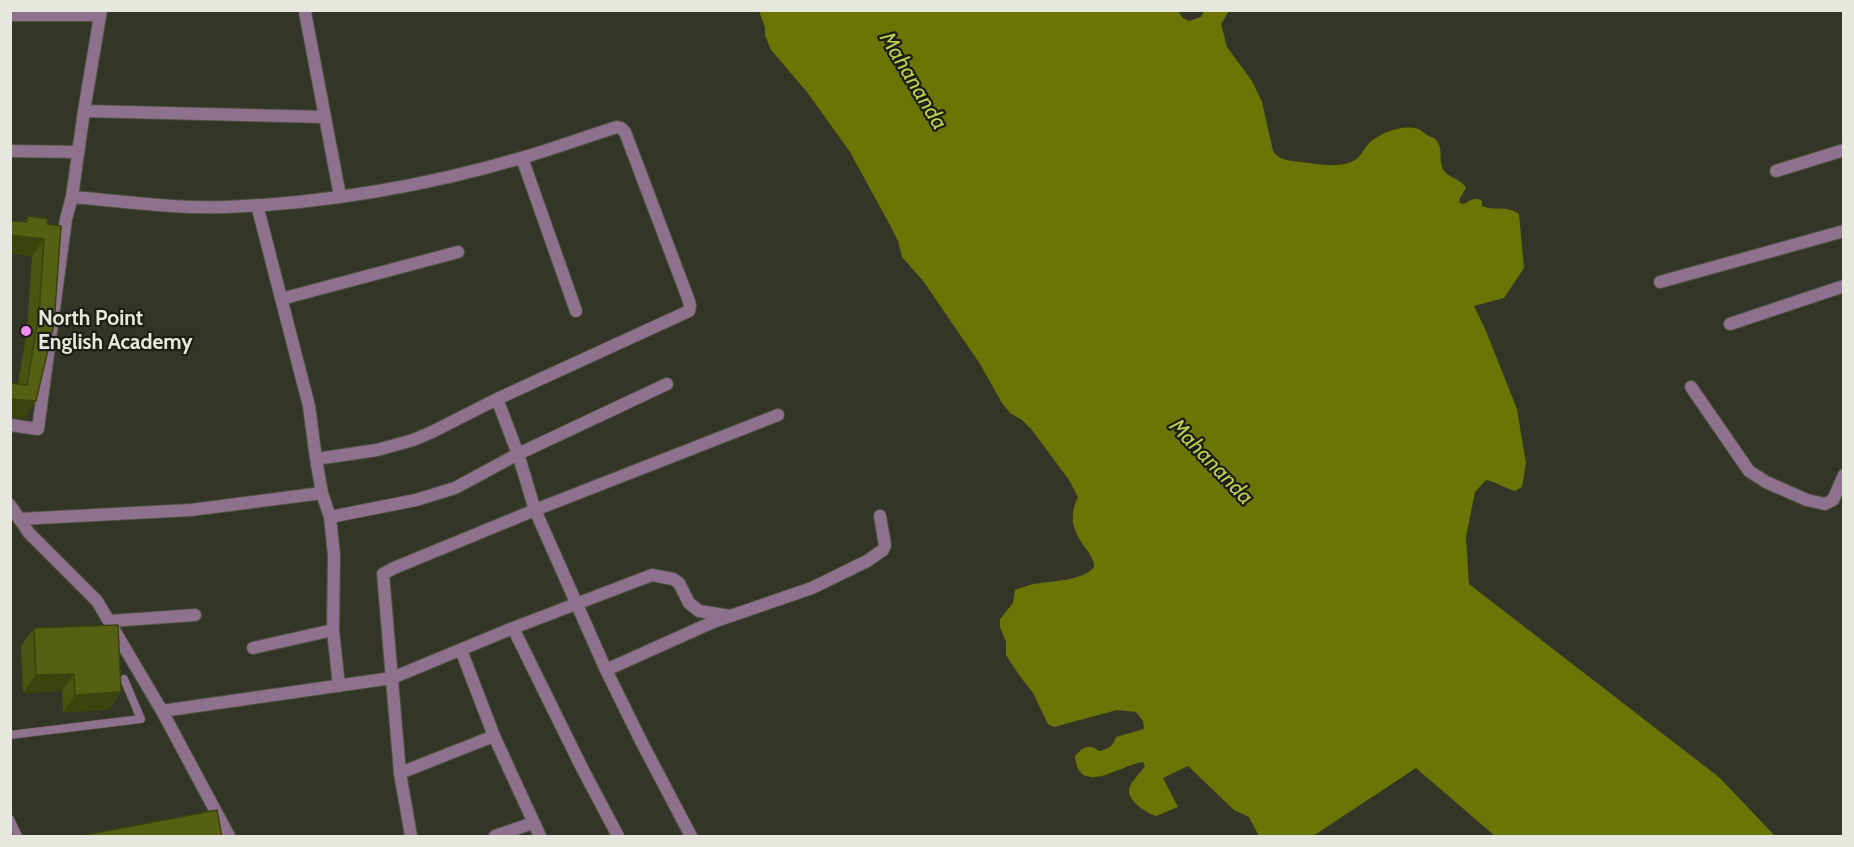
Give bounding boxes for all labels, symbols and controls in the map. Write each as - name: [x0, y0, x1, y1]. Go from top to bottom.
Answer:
- water label: Mahananda: [874, 27, 952, 135]
- place label: North Point English Academy: [38, 306, 193, 356]
- marker: North Point English Academy: [19, 324, 33, 338]
- water label: Mahananda: [1164, 414, 1258, 510]

